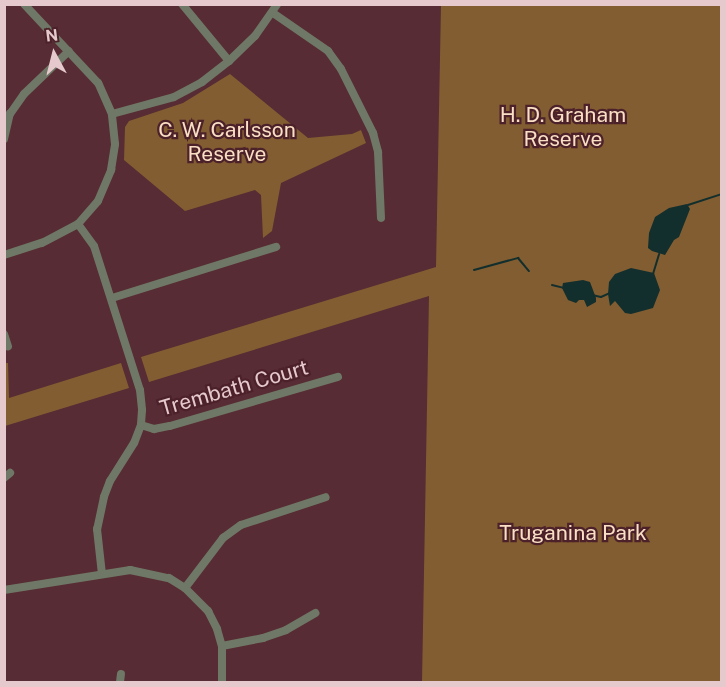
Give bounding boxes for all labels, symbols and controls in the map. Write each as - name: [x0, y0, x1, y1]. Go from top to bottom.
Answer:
- north arrow: [24, 24, 84, 84]
- text: N: [44, 25, 59, 46]
- park label: H. D. Graham Reserve: [500, 102, 626, 152]
- park label: C. W. Carlsson Reserve: [158, 117, 296, 167]
- street label: Trembath Court: [157, 355, 311, 421]
- park label: Truganina Park: [499, 520, 647, 546]

